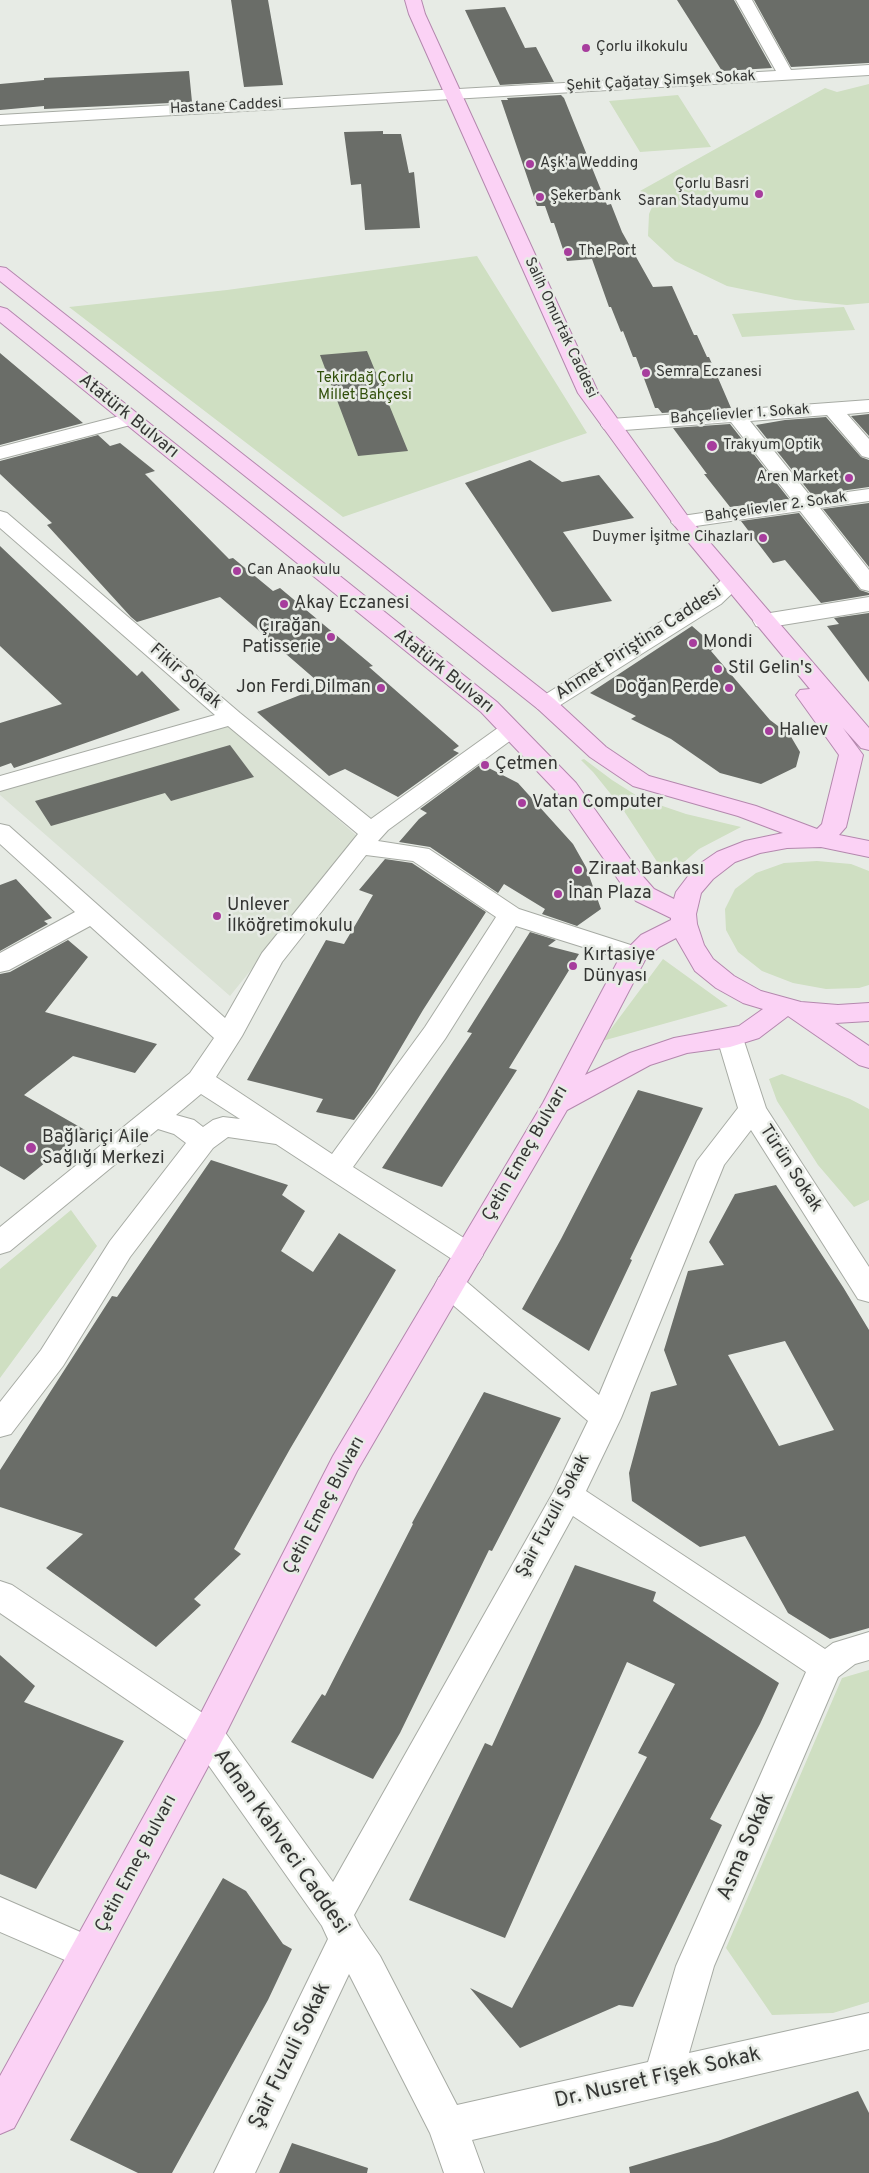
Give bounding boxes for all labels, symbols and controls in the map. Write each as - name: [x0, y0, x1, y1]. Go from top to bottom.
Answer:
- place label: Çorlu ilkokulu: [596, 39, 688, 57]
- marker: Çorlu ilkokulu: [580, 42, 592, 54]
- street label: Şehit Çağatay Şimşek Sokak: [566, 68, 756, 96]
- street label: Hastane Caddesi: [170, 95, 282, 119]
- place label: Aşk'a Wedding: [540, 155, 638, 173]
- marker: Aşk'a Wedding: [524, 158, 536, 170]
- place label: Çorlu Basri Saran Stadyumu: [638, 176, 749, 211]
- place label: Şekerbank: [550, 188, 621, 206]
- marker: Çorlu Basri Saran Stadyumu: [753, 188, 765, 200]
- marker: Şekerbank: [534, 191, 546, 203]
- place label: The Port: [578, 243, 637, 261]
- marker: The Port: [562, 246, 574, 258]
- street label: Salih Omurtak Caddesi: [519, 255, 601, 401]
- place label: Semra Eczanesi: [656, 364, 762, 382]
- marker: Semra Eczanesi: [640, 367, 652, 379]
- street label: Atatürk Bulvarı: [74, 370, 182, 464]
- park label: Tekirdağ Çorlu Millet Bahçesi: [316, 370, 414, 405]
- street label: Bahçelievler 1. Sokak: [670, 401, 810, 429]
- place label: Trakyum Optik: [723, 437, 821, 455]
- marker: Trakyum Optik: [705, 439, 719, 453]
- place label: Aren Market: [757, 469, 839, 487]
- marker: Aren Market: [843, 472, 855, 484]
- street label: Bahçelievler 2. Sokak: [704, 489, 848, 527]
- place label: Duymer İşitme Cihazları: [592, 529, 753, 547]
- marker: Duymer İşitme Cihazları: [757, 532, 769, 544]
- place label: Can Anaokulu: [247, 562, 341, 580]
- marker: Can Anaokulu: [231, 565, 243, 577]
- street label: Ahmet Piriştina Caddesi: [552, 582, 726, 706]
- place label: Akay Eczanesi: [294, 593, 409, 615]
- marker: Akay Eczanesi: [278, 598, 290, 610]
- place label: Çırağan Patisserie: [242, 616, 321, 659]
- street label: Atatürk Bulvarı: [389, 625, 497, 719]
- marker: Çırağan Patisserie: [325, 631, 337, 643]
- place label: Mondi: [703, 632, 753, 654]
- marker: Mondi: [687, 637, 699, 649]
- street label: Fikir Sokak: [144, 640, 226, 714]
- place label: Stil Gelin's: [728, 658, 812, 680]
- marker: Stil Gelin's: [712, 663, 724, 675]
- place label: Jon Ferdi Dilman: [236, 677, 371, 699]
- place label: Doğan Perde: [615, 677, 719, 699]
- marker: Jon Ferdi Dilman: [375, 682, 387, 694]
- marker: Doğan Perde: [723, 682, 735, 694]
- place label: Halıev: [779, 720, 828, 742]
- marker: Halıev: [763, 725, 775, 737]
- place label: Çetmen: [495, 754, 558, 776]
- marker: Çetmen: [479, 759, 491, 771]
- place label: Vatan Computer: [532, 792, 663, 814]
- marker: Vatan Computer: [516, 797, 528, 809]
- place label: Ziraat Bankası: [588, 859, 704, 881]
- marker: Ziraat Bankası: [572, 864, 584, 876]
- place label: İnan Plaza: [568, 883, 651, 905]
- marker: İnan Plaza: [552, 888, 564, 900]
- place label: Unlever İlköğretimokulu: [227, 895, 353, 938]
- marker: Unlever İlköğretimokulu: [211, 910, 223, 922]
- place label: Kırtasiye Dünyası: [583, 945, 655, 988]
- marker: Kırtasiye Dünyası: [567, 960, 579, 972]
- street label: Çetin Emeç Bulvarı: [478, 1082, 574, 1226]
- street label: Türün Sokak: [754, 1121, 826, 1217]
- place label: Bağlariçi Aile Sağlığı Merkezi: [42, 1127, 165, 1170]
- marker: Bağlariçi Aile Sağlığı Merkezi: [24, 1141, 38, 1155]
- street label: Çetin Emeç Bulvarı: [280, 1433, 370, 1579]
- street label: Şair Fuzuli Sokak: [512, 1450, 596, 1582]
- street label: Adnan Kahveci Caddesi: [207, 1745, 353, 1939]
- street label: Asma Sokak: [713, 1789, 781, 1905]
- street label: Çetin Emeç Bulvarı: [92, 1791, 182, 1937]
- street label: Şair Fuzuli Sokak: [245, 1979, 337, 2133]
- street label: Dr. Nusret Fişek Sokak: [553, 2043, 763, 2115]

